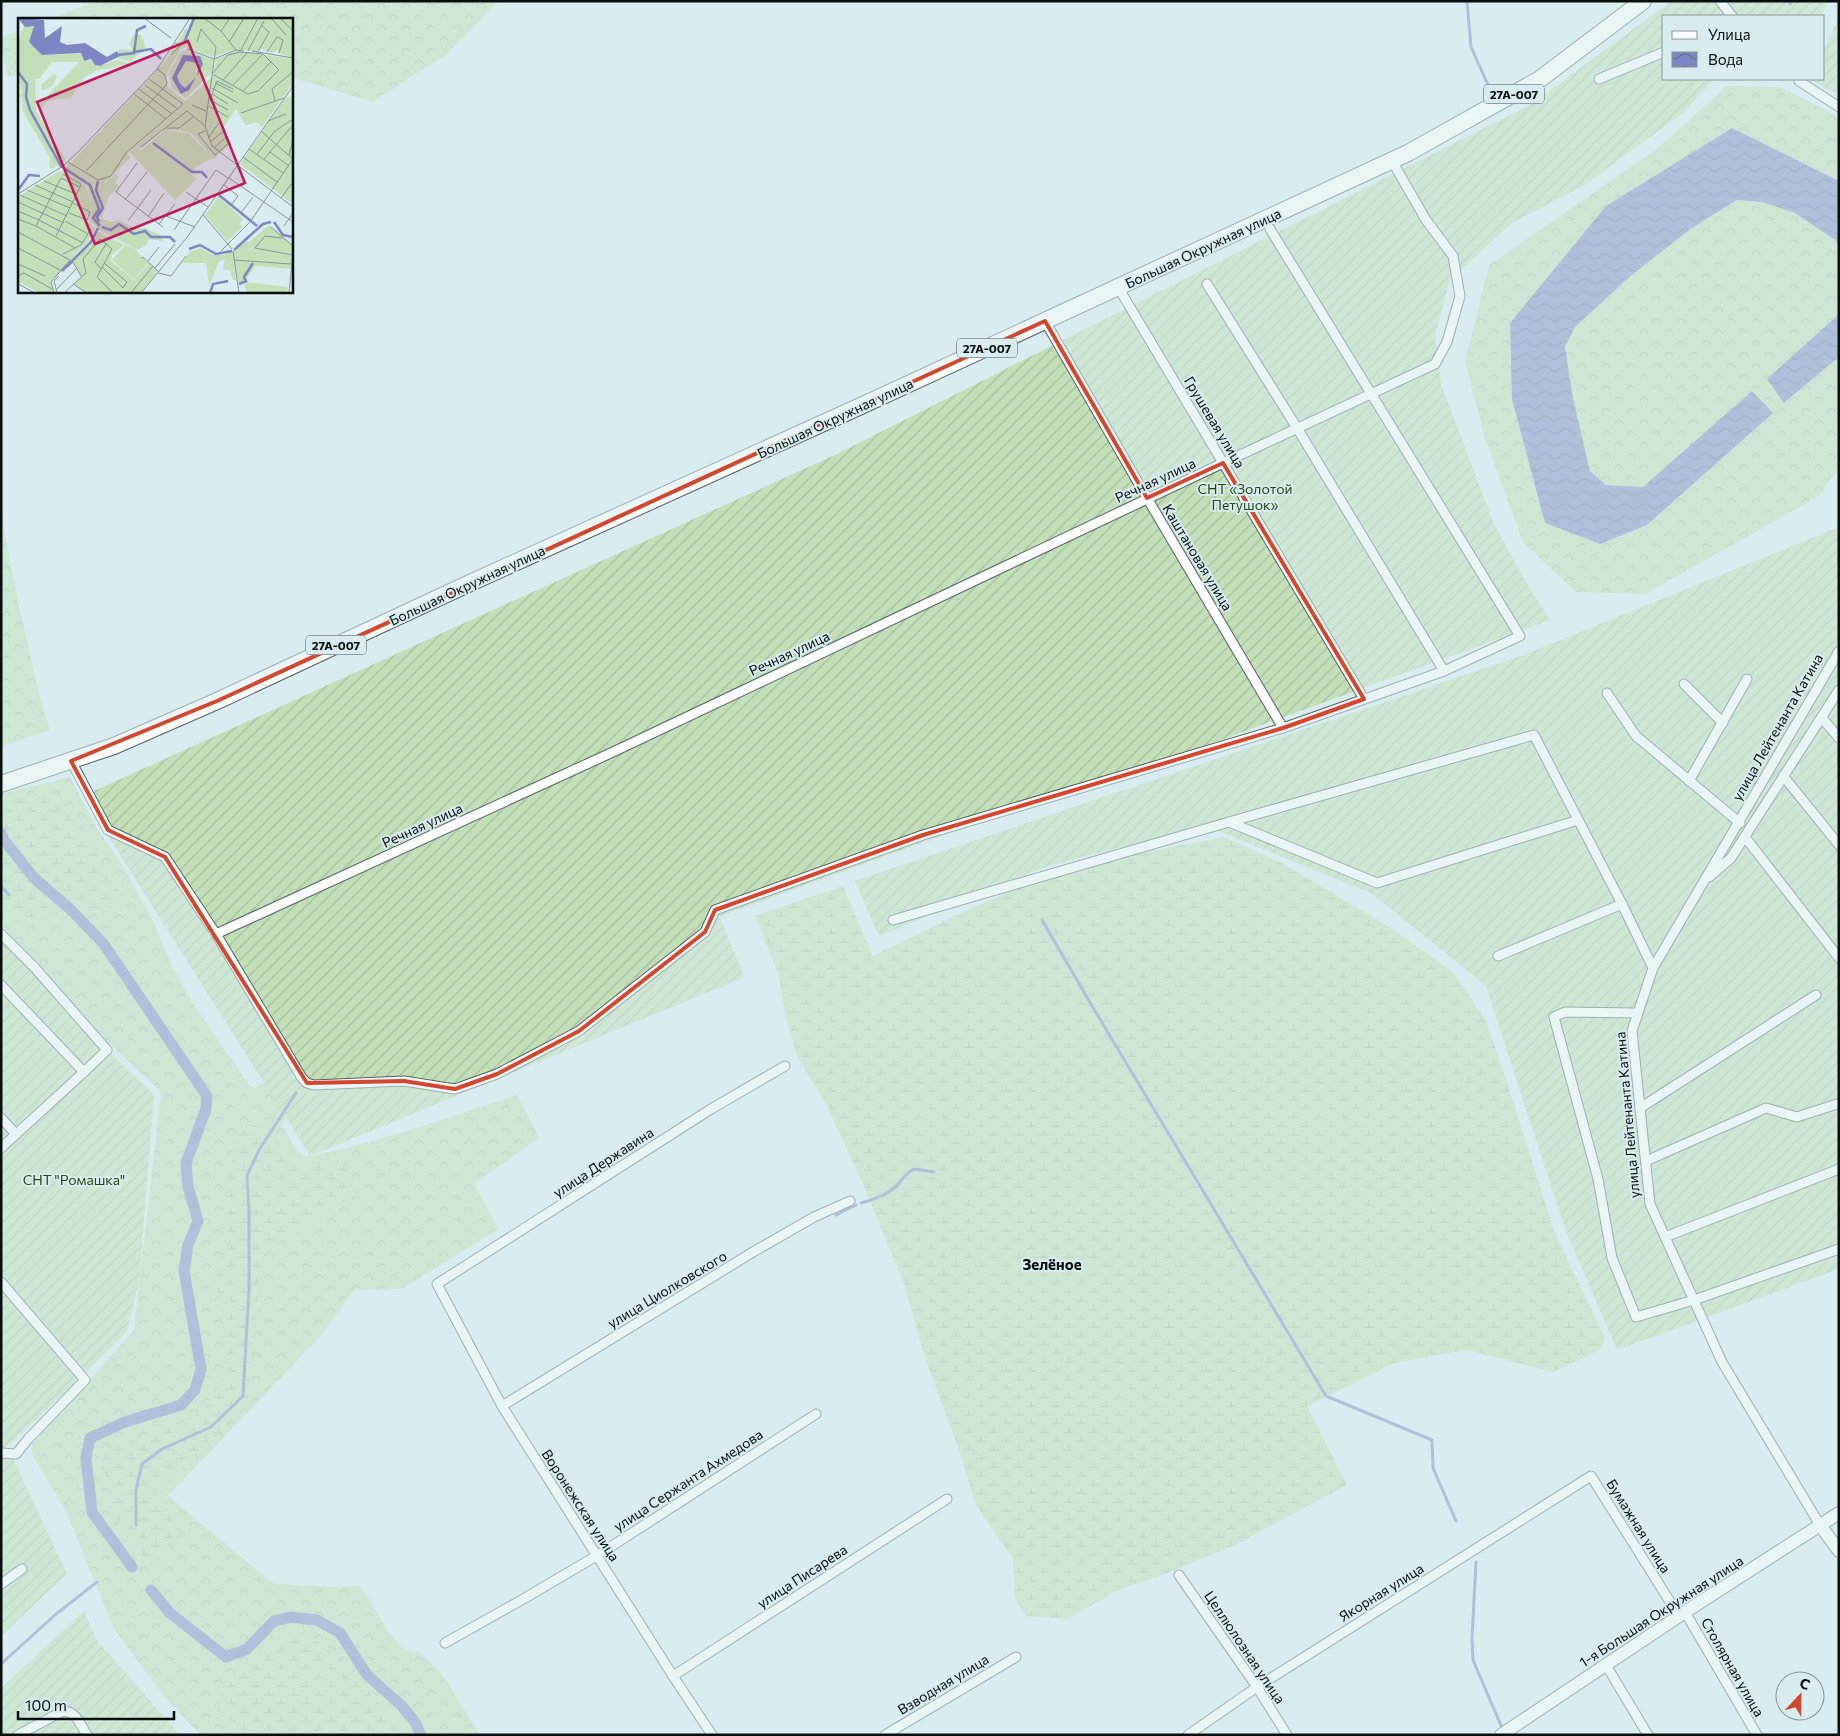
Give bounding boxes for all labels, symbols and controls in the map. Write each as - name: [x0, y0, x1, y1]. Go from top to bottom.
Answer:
- legend: [1662, 15, 1825, 80]
- inset map: [18, 18, 292, 292]
- text: Улица: [1708, 25, 1750, 43]
- text: Вода: [1708, 50, 1743, 68]
- road number: 27А-007: [1484, 85, 1544, 104]
- street label: Большая Окружная улица: [1122, 204, 1284, 292]
- road number: 27А-007: [957, 338, 1017, 358]
- street label: Грушевая улица: [1181, 373, 1249, 471]
- street label: Большая Окружная улица: [754, 374, 916, 462]
- street label: Речная улица: [1112, 454, 1198, 506]
- park label: СНТ «Золотой Петушок»: [1197, 480, 1293, 513]
- street label: Каштановая улица: [1159, 501, 1237, 613]
- street label: Большая Окружная улица: [386, 541, 548, 629]
- street label: Речная улица: [746, 627, 832, 679]
- road number: 27А-007: [306, 636, 366, 654]
- street label: улица Лейтенанта Катина: [1728, 650, 1826, 804]
- street label: Речная улица: [379, 799, 465, 851]
- street label: улица Лейтенанта Катина: [1611, 1031, 1643, 1199]
- street label: улица Державина: [550, 1123, 656, 1201]
- park label: СНТ "Ромашка": [23, 1171, 125, 1188]
- street label: улица Циолковского: [604, 1247, 730, 1331]
- district label: Зелёное: [1022, 1255, 1082, 1273]
- street label: улица Сержанта Ахмедова: [610, 1425, 766, 1535]
- street label: Воронежская улица: [538, 1446, 624, 1564]
- street label: Бумажная улица: [1603, 1476, 1675, 1576]
- street label: улица Писарева: [754, 1541, 850, 1611]
- street label: 1-я Большая Окружная улица: [1576, 1552, 1746, 1670]
- street label: Якорная улица: [1336, 1559, 1426, 1625]
- street label: Целлюлозная улица: [1201, 1587, 1289, 1707]
- street label: Столярная улица: [1698, 1615, 1768, 1719]
- street label: Взводная улица: [894, 1650, 992, 1718]
- north arrow: [1775, 1671, 1825, 1721]
- text: С: [1797, 1674, 1813, 1693]
- scale bar: [18, 1688, 174, 1720]
- text: 100 m: [25, 1696, 67, 1714]

